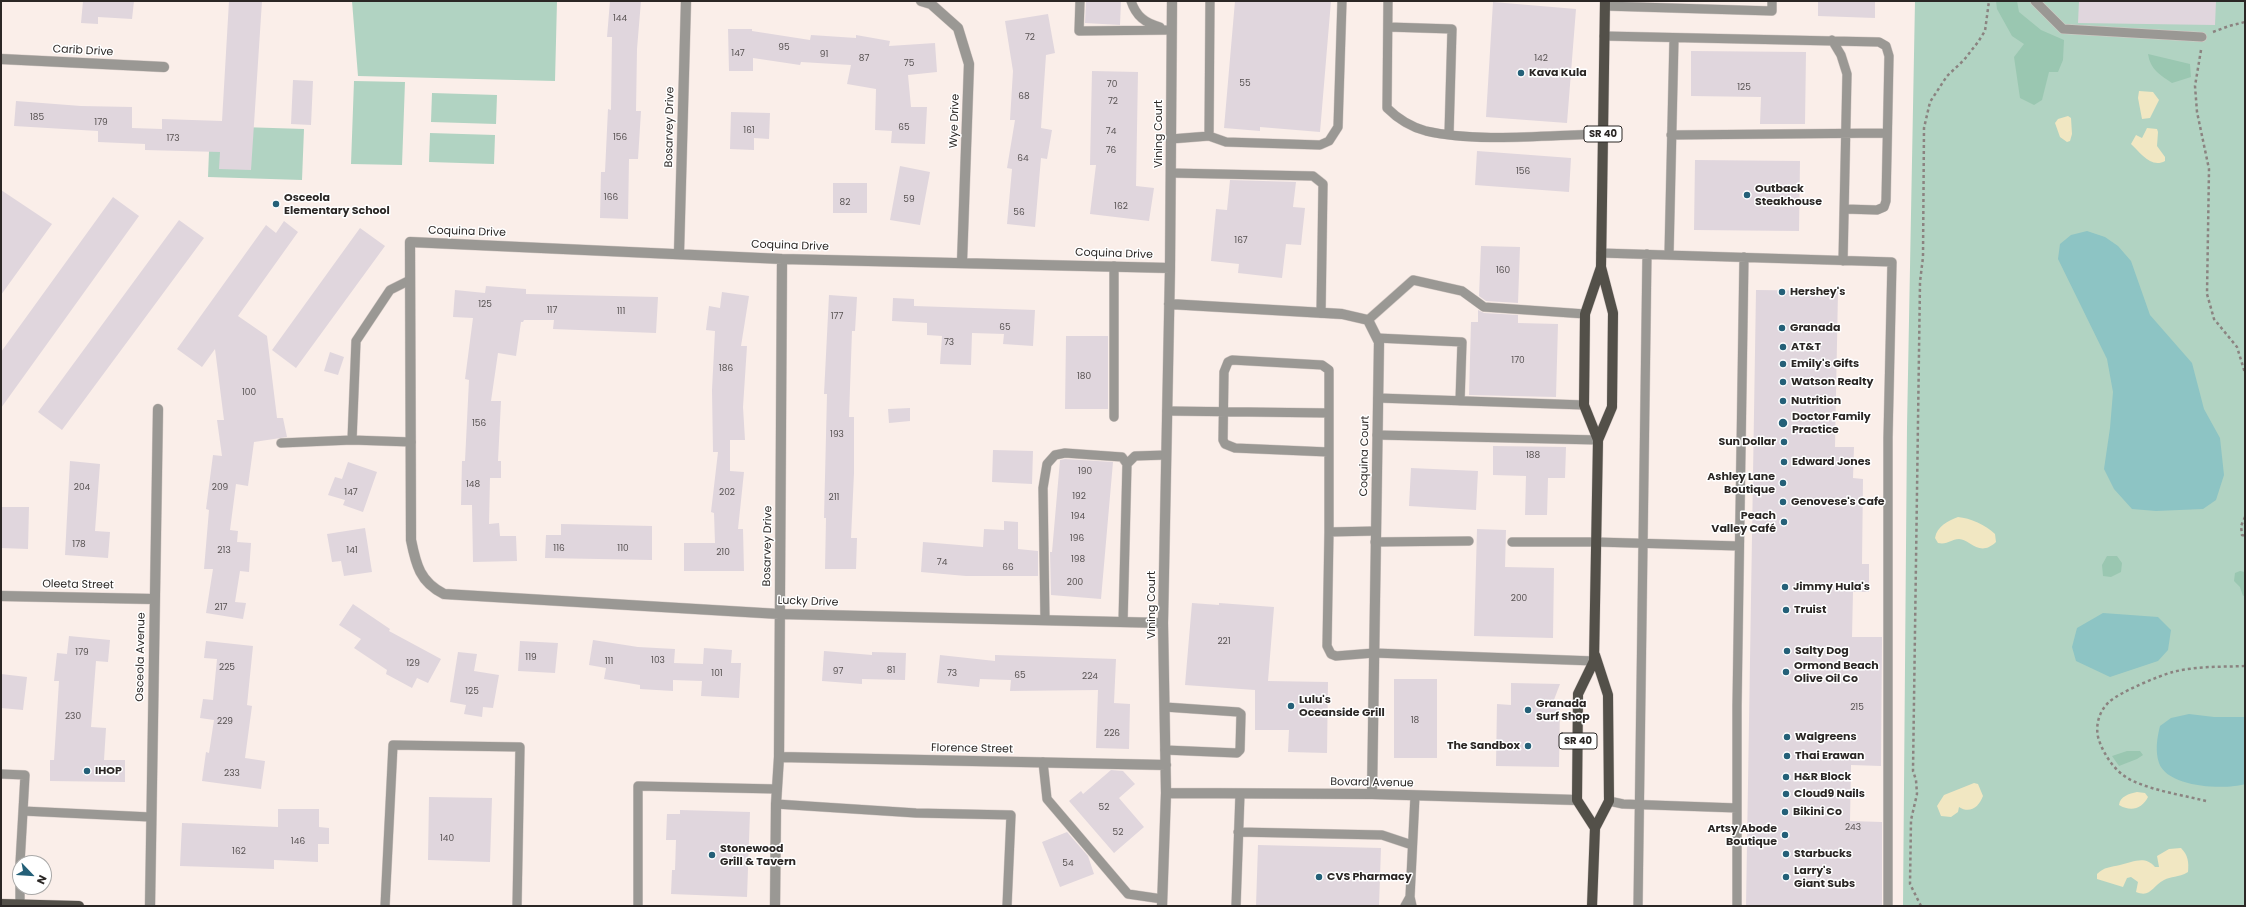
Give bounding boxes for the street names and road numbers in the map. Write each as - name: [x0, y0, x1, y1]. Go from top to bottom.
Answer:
- street label: Carib Drive: [52, 43, 114, 59]
- street label: Bosarvey Drive: [663, 87, 677, 167]
- street label: Wye Drive: [947, 94, 963, 148]
- street label: Vining Court: [1152, 100, 1166, 168]
- road number: SR 40: [1584, 126, 1622, 142]
- street label: Coquina Drive: [428, 224, 506, 240]
- street label: Coquina Drive: [751, 238, 829, 254]
- street label: Coquina Drive: [1075, 246, 1153, 262]
- street label: Coquina Court: [1358, 415, 1372, 497]
- street label: Bosarvey Drive: [761, 506, 775, 586]
- street label: Vining Court: [1145, 571, 1159, 639]
- street label: Oleeta Street: [42, 578, 114, 592]
- street label: Lucky Drive: [777, 594, 839, 610]
- street label: Osceola Avenue: [134, 612, 148, 702]
- road number: SR 40: [1559, 733, 1597, 749]
- street label: Florence Street: [931, 742, 1013, 756]
- street label: Bovard Avenue: [1330, 776, 1414, 790]

